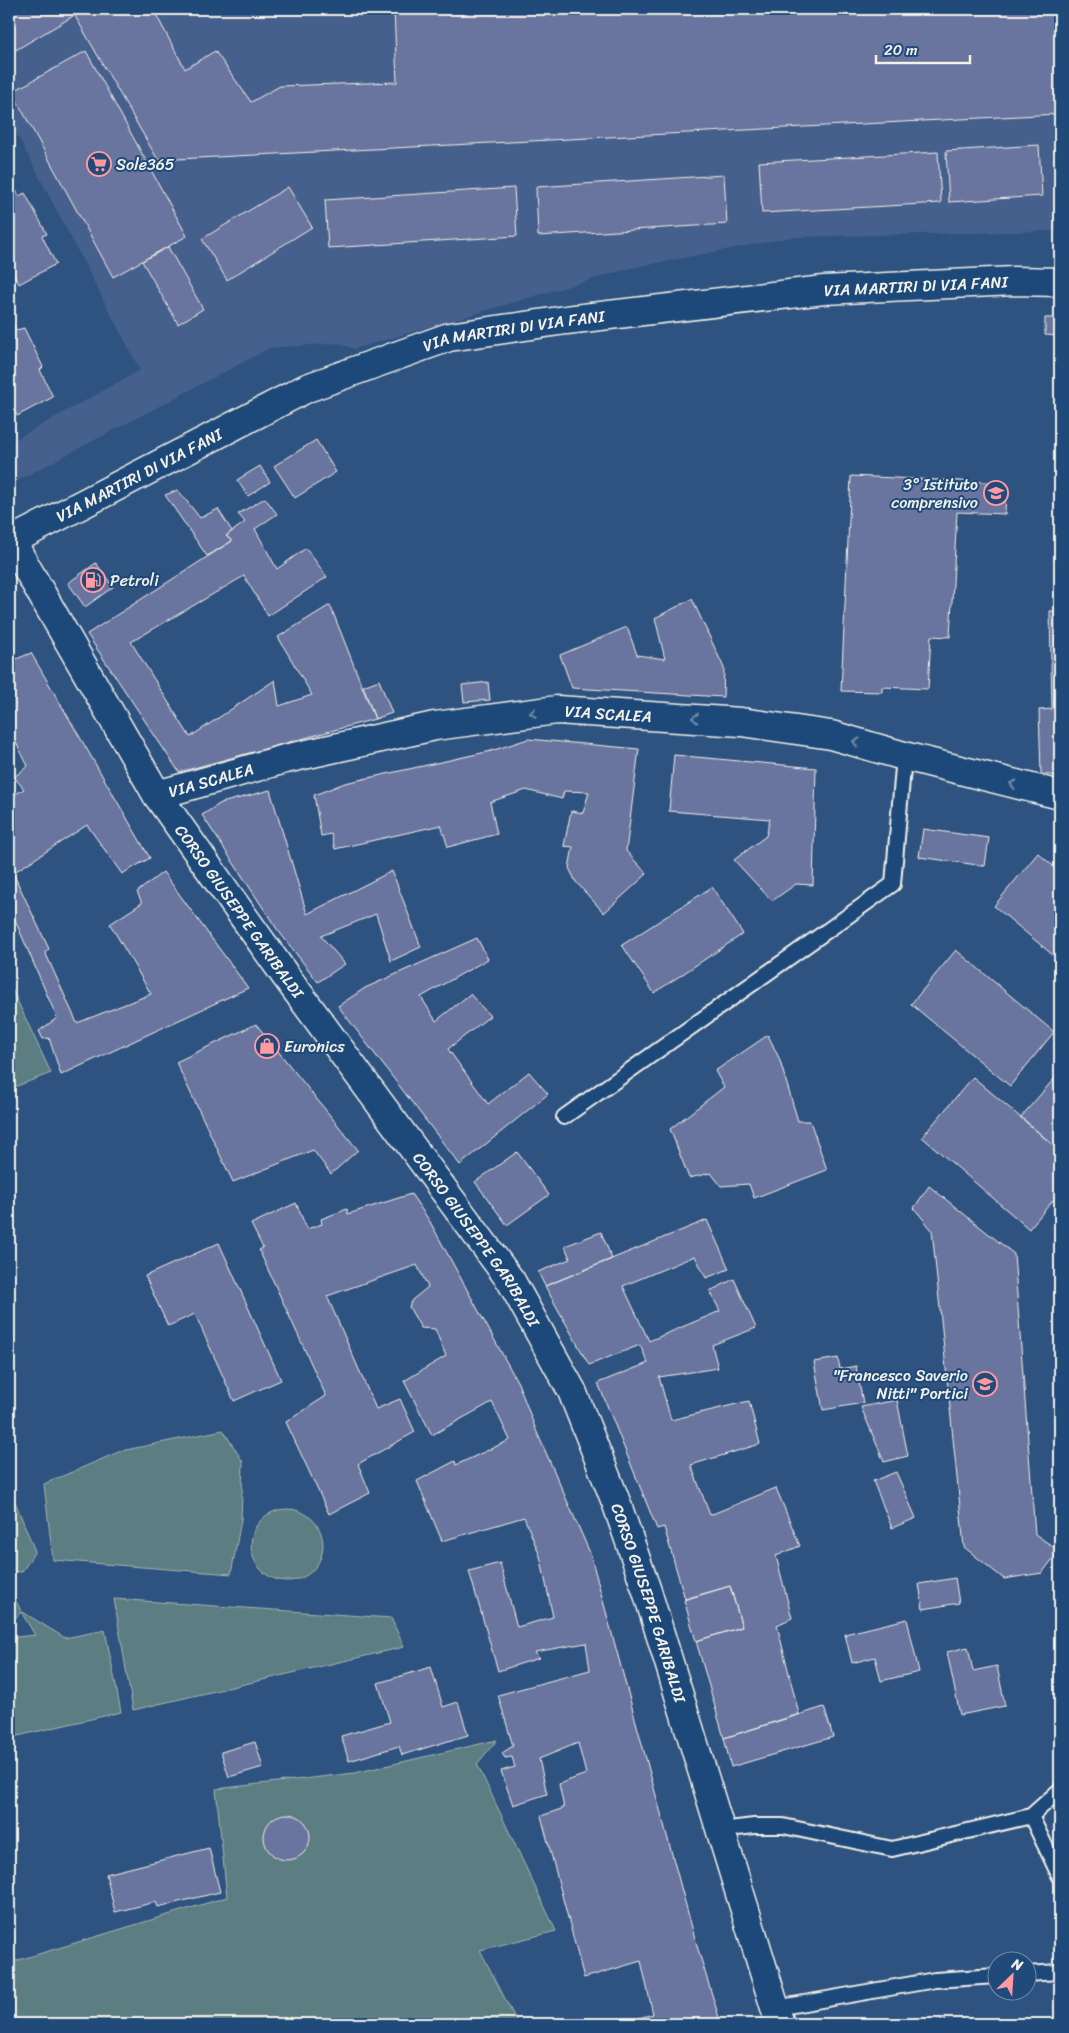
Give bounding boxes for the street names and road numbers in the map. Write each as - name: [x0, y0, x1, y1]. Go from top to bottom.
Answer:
- street label: VIA MARTIRI DI VIA FANI: [823, 267, 1010, 304]
- street label: VIA MARTIRI DI VIA FANI: [419, 301, 608, 360]
- street label: VIA MARTIRI DI VIA FANI: [51, 419, 229, 530]
- street label: VIA SCALEA: [564, 696, 653, 731]
- street label: VIA SCALEA: [165, 754, 257, 806]
- street label: CORSO GIUSEPPE GARIBALDI: [167, 818, 313, 1006]
- street label: CORSO GIUSEPPE GARIBALDI: [406, 1145, 549, 1334]
- street label: CORSO GIUSEPPE GARIBALDI: [603, 1499, 695, 1708]

